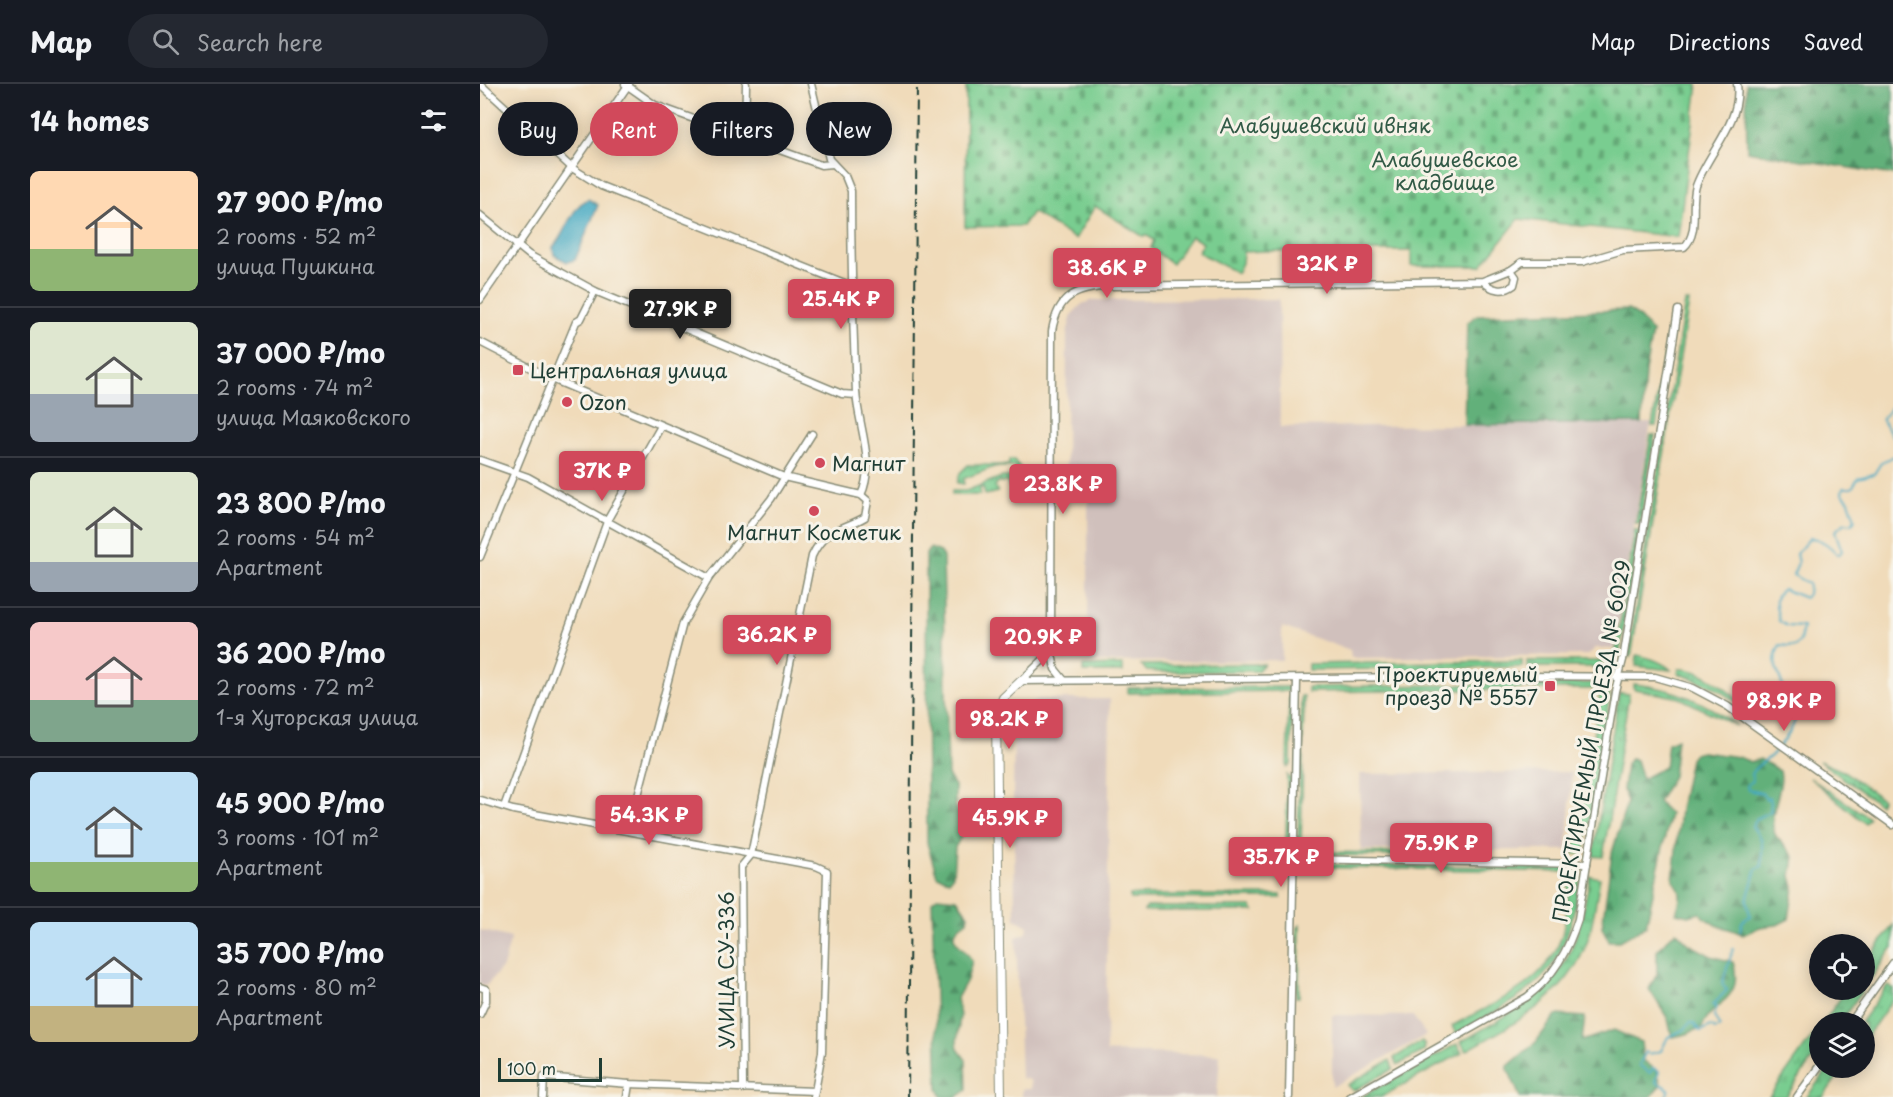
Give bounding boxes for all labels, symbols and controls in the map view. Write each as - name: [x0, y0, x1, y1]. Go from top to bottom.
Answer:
- search box: [128, 14, 548, 68]
- text: Map: [30, 20, 92, 63]
- icon: search: [149, 25, 182, 58]
- text: Search here: [197, 25, 323, 58]
- text: Map: [1590, 25, 1635, 57]
- text: Directions: [1668, 25, 1770, 57]
- text: Saved: [1803, 25, 1863, 57]
- text: 14 homes: [30, 101, 149, 140]
- chip: Buy: [498, 102, 578, 156]
- chip: Rent: [590, 102, 678, 156]
- chip: Filters: [690, 102, 794, 156]
- chip: New: [806, 102, 892, 156]
- icon: filters: [417, 104, 450, 137]
- park label: Алабушевский ивняк: [1219, 110, 1431, 140]
- park label: Алабушевское кладбище: [1372, 144, 1518, 197]
- text: 27 900 ₽/mo: [216, 182, 383, 221]
- icon: home: [78, 195, 150, 267]
- text: 2 rooms · 52 m²: [216, 221, 376, 251]
- pin: 32K ₽: [1285, 244, 1369, 295]
- pin: 38.6K ₽: [1052, 248, 1162, 299]
- text: 32K ₽: [1296, 248, 1358, 278]
- text: улица Пушкина: [216, 251, 375, 281]
- text: 38.6K ₽: [1067, 252, 1147, 282]
- pin: 25.4K ₽: [786, 279, 896, 330]
- text: 25.4K ₽: [802, 283, 880, 313]
- pin: 27.9K ₽: [625, 289, 735, 340]
- text: 27.9K ₽: [643, 293, 717, 323]
- text: 37 000 ₽/mo: [216, 333, 385, 372]
- icon: home: [78, 346, 150, 418]
- place label: Центральная улица: [530, 355, 728, 385]
- marker: Центральная улица: [511, 363, 525, 377]
- text: 2 rooms · 74 m²: [216, 372, 373, 402]
- place label: Ozon: [579, 387, 627, 417]
- marker: Ozon: [560, 395, 574, 409]
- text: улица Маяковского: [216, 402, 411, 432]
- place label: Магнит: [832, 448, 906, 478]
- pin: 37K ₽: [560, 451, 644, 502]
- text: 37K ₽: [573, 455, 631, 485]
- marker: Магнит: [813, 456, 827, 470]
- pin: 23.8K ₽: [1008, 464, 1118, 515]
- text: 23.8K ₽: [1023, 468, 1103, 498]
- text: 23 800 ₽/mo: [216, 483, 386, 522]
- icon: home: [78, 496, 150, 568]
- marker: Магнит Косметик: [807, 504, 821, 518]
- place label: Магнит Косметик: [727, 517, 901, 547]
- text: 2 rooms · 54 m²: [216, 522, 375, 552]
- text: Apartment: [216, 552, 323, 582]
- street label: ПРОЕКТИРУЕМЫЙ ПРОЕЗД № 6029: [1544, 557, 1638, 925]
- pin: 36.2K ₽: [722, 615, 832, 666]
- pin: 20.9K ₽: [988, 617, 1098, 668]
- text: 36.2K ₽: [737, 619, 817, 649]
- text: 20.9K ₽: [1004, 621, 1082, 651]
- text: 36 200 ₽/mo: [216, 633, 385, 672]
- icon: home: [78, 646, 150, 718]
- place label: Проектируемый проезд № 5557: [1376, 659, 1538, 712]
- text: 2 rooms · 72 m²: [216, 672, 375, 702]
- marker: Проектируемый проезд № 5557: [1543, 679, 1557, 693]
- pin: 98.9K ₽: [1729, 681, 1839, 732]
- text: 98.9K ₽: [1746, 685, 1822, 715]
- pin: 98.2K ₽: [954, 699, 1064, 750]
- text: 1-я Хуторская улица: [216, 702, 418, 732]
- text: 98.2K ₽: [970, 703, 1048, 733]
- text: 45 900 ₽/mo: [216, 783, 385, 822]
- pin: 54.3K ₽: [594, 795, 704, 846]
- icon: home: [78, 796, 150, 868]
- pin: 45.9K ₽: [955, 798, 1065, 849]
- text: 54.3K ₽: [609, 799, 689, 829]
- text: 45.9K ₽: [972, 802, 1048, 832]
- text: 3 rooms · 101 m²: [216, 822, 379, 852]
- pin: 75.9K ₽: [1386, 823, 1496, 874]
- text: 75.9K ₽: [1404, 827, 1478, 857]
- pin: 35.7K ₽: [1226, 837, 1336, 888]
- text: 35.7K ₽: [1243, 841, 1319, 871]
- text: Apartment: [216, 852, 323, 882]
- street label: УЛИЦА СУ-336: [711, 891, 741, 1049]
- text: 35 700 ₽/mo: [216, 933, 384, 972]
- map controls: [1809, 934, 1875, 1078]
- button: locate: [1809, 934, 1875, 1000]
- icon: home: [78, 946, 150, 1018]
- text: 2 rooms · 80 m²: [216, 972, 377, 1002]
- text: Apartment: [216, 1002, 323, 1032]
- button: layers: [1809, 1012, 1875, 1078]
- scale bar: [498, 1055, 602, 1082]
- text: 100 m: [507, 1056, 556, 1080]

